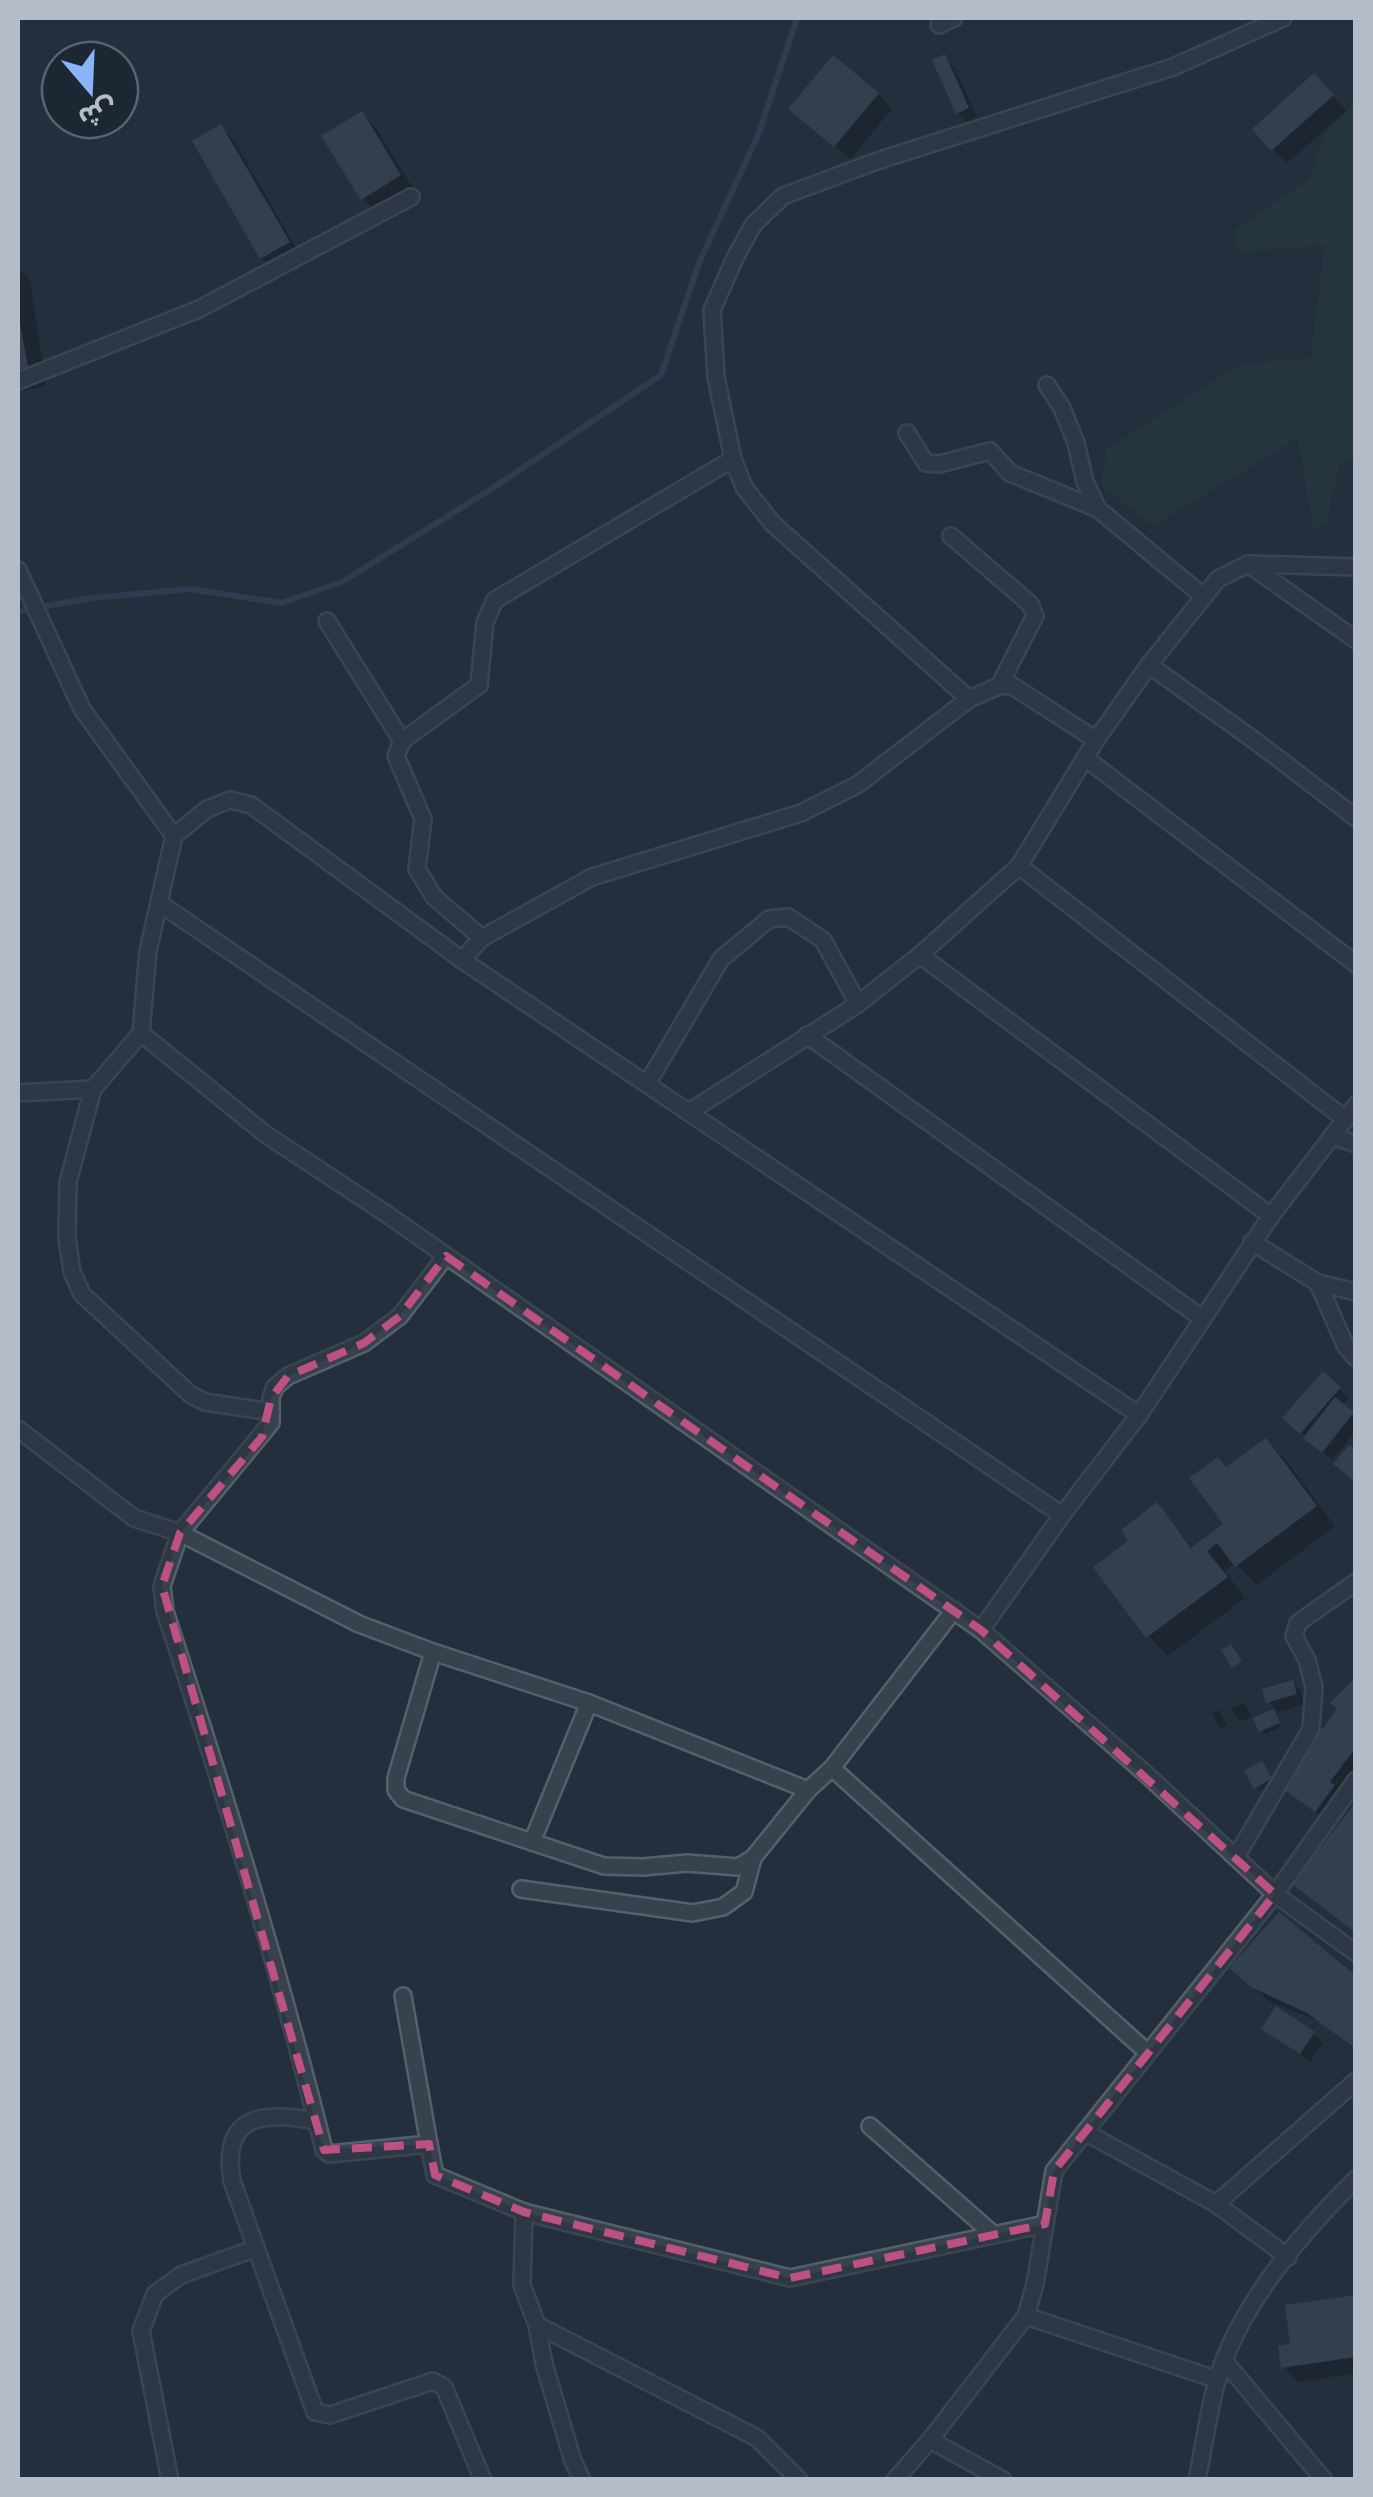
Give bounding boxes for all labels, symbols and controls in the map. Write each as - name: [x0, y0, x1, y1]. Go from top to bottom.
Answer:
- north arrow: [40, 40, 140, 140]
- text: ش: [75, 92, 121, 135]

